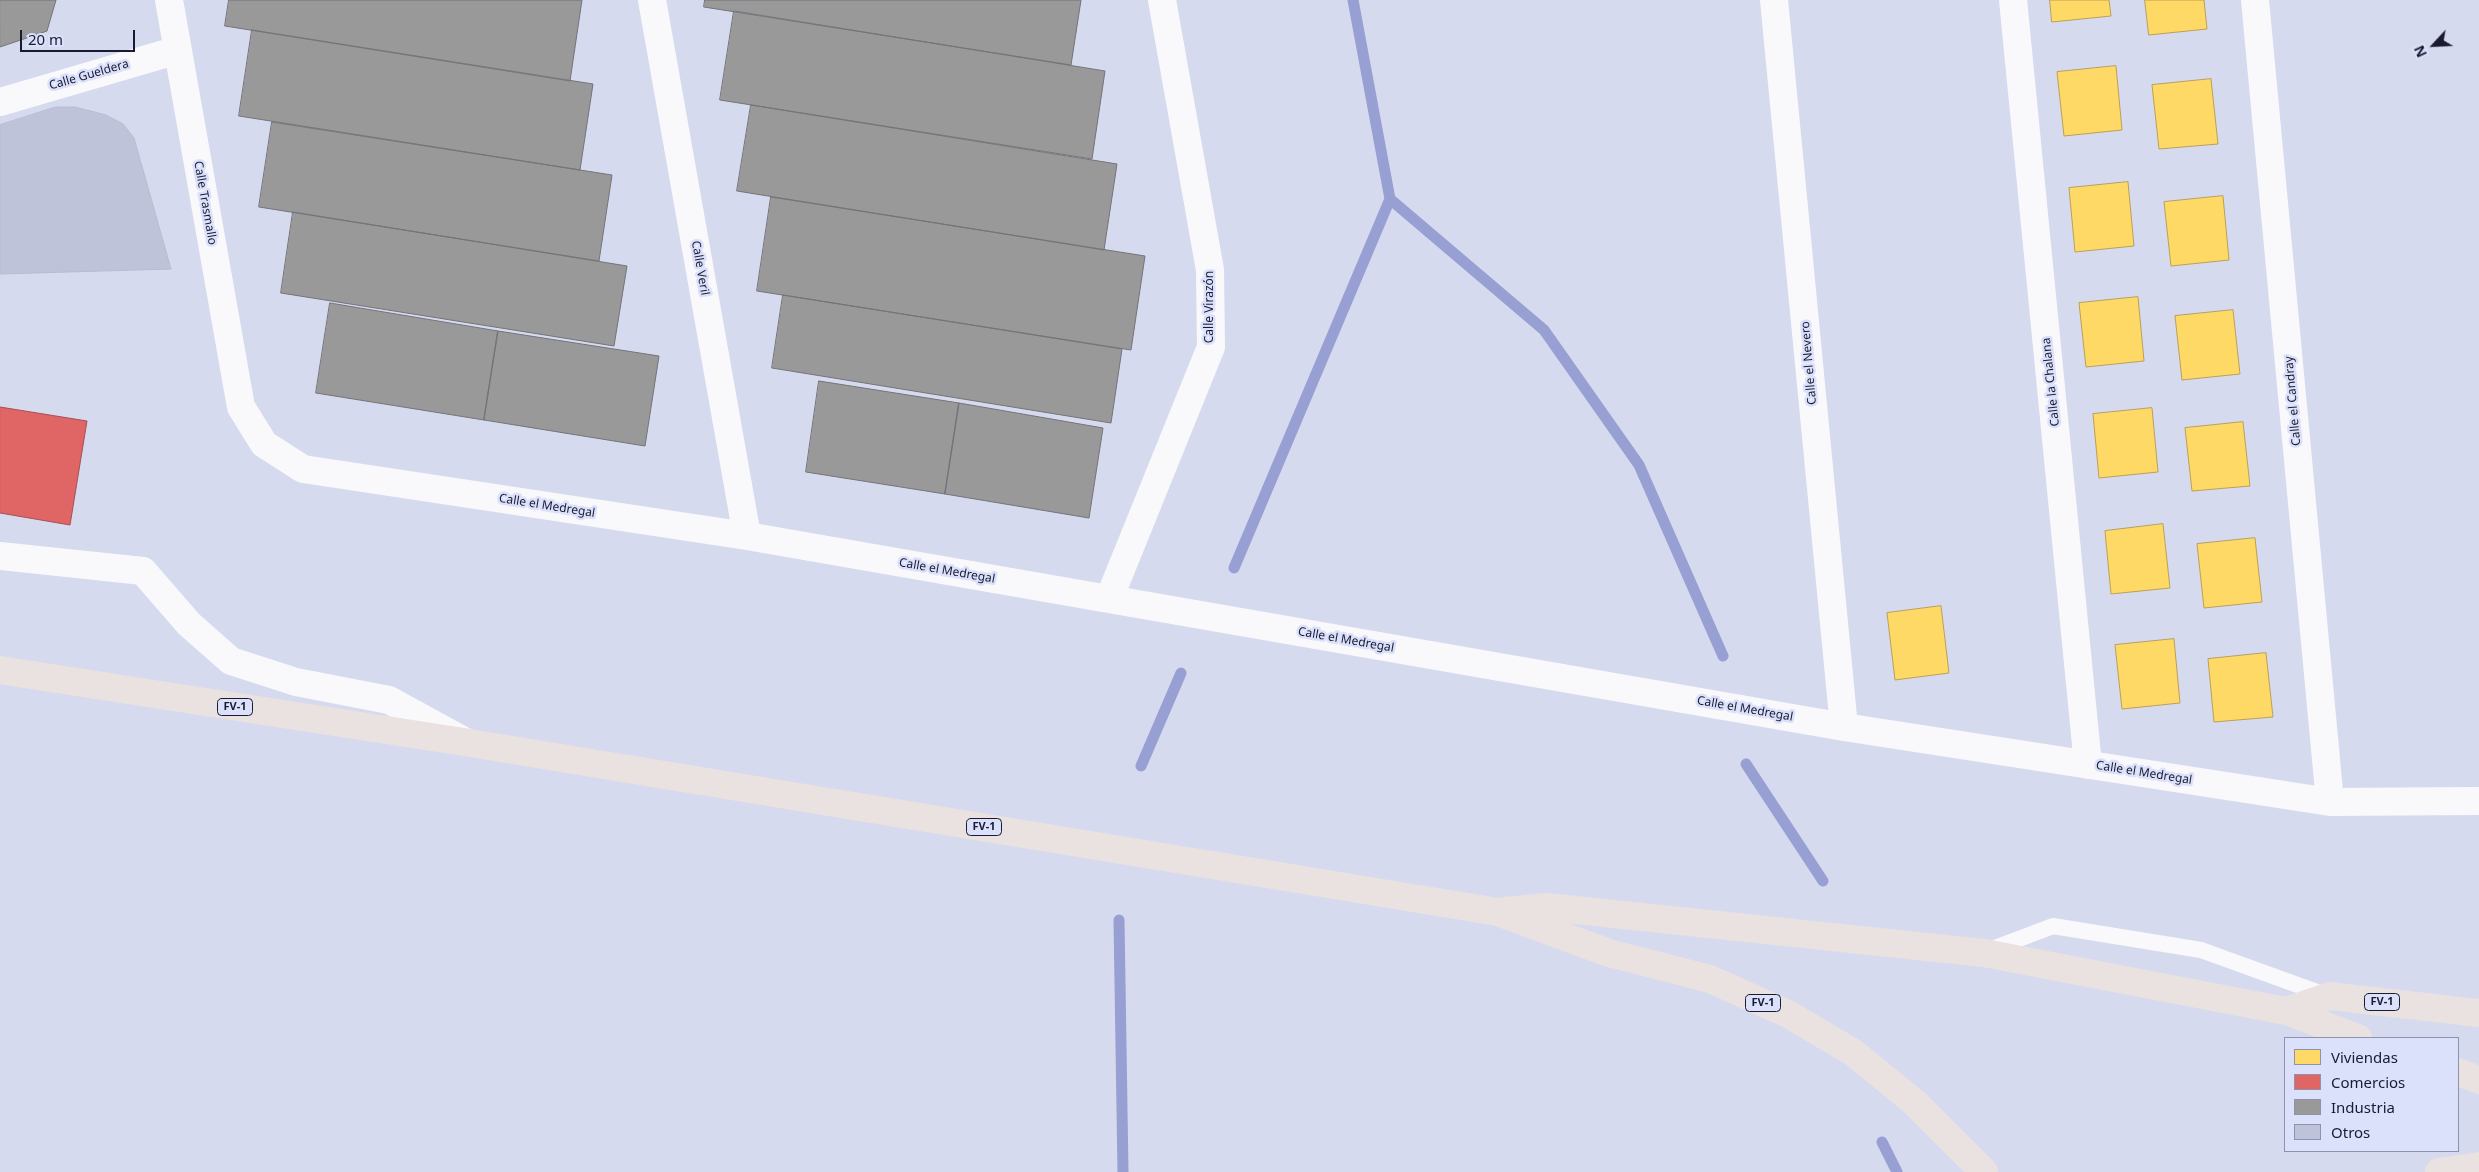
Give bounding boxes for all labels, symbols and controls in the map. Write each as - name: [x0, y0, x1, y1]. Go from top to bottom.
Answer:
- scale bar: [22, 20, 138, 52]
- north arrow: [2409, 20, 2459, 70]
- text: 20 m: [28, 29, 63, 49]
- text: N: [2409, 42, 2431, 61]
- street label: Calle Gueldera: [48, 57, 130, 93]
- street label: Calle Trasmallo: [191, 160, 219, 246]
- street label: Calle Veril: [688, 240, 712, 296]
- street label: Calle Virazón: [1203, 271, 1217, 343]
- street label: Calle el Nevero: [1798, 321, 1820, 405]
- street label: Calle la Chalana: [2039, 337, 2063, 427]
- street label: Calle el Candray: [2282, 356, 2304, 446]
- street label: Calle el Medregal: [498, 491, 596, 521]
- street label: Calle el Medregal: [898, 555, 996, 587]
- street label: Calle el Medregal: [1297, 624, 1395, 656]
- street label: Calle el Medregal: [1696, 693, 1794, 725]
- road number: FV-1: [218, 699, 252, 716]
- street label: Calle el Medregal: [2095, 758, 2193, 788]
- road number: FV-1: [966, 819, 1002, 836]
- road number: FV-1: [1746, 994, 1780, 1011]
- road number: FV-1: [2364, 994, 2400, 1010]
- legend: [2284, 1037, 2459, 1152]
- text: Viviendas: [2331, 1047, 2398, 1067]
- text: Comercios: [2331, 1072, 2405, 1092]
- text: Industria: [2331, 1097, 2395, 1117]
- text: Otros: [2331, 1122, 2370, 1142]

